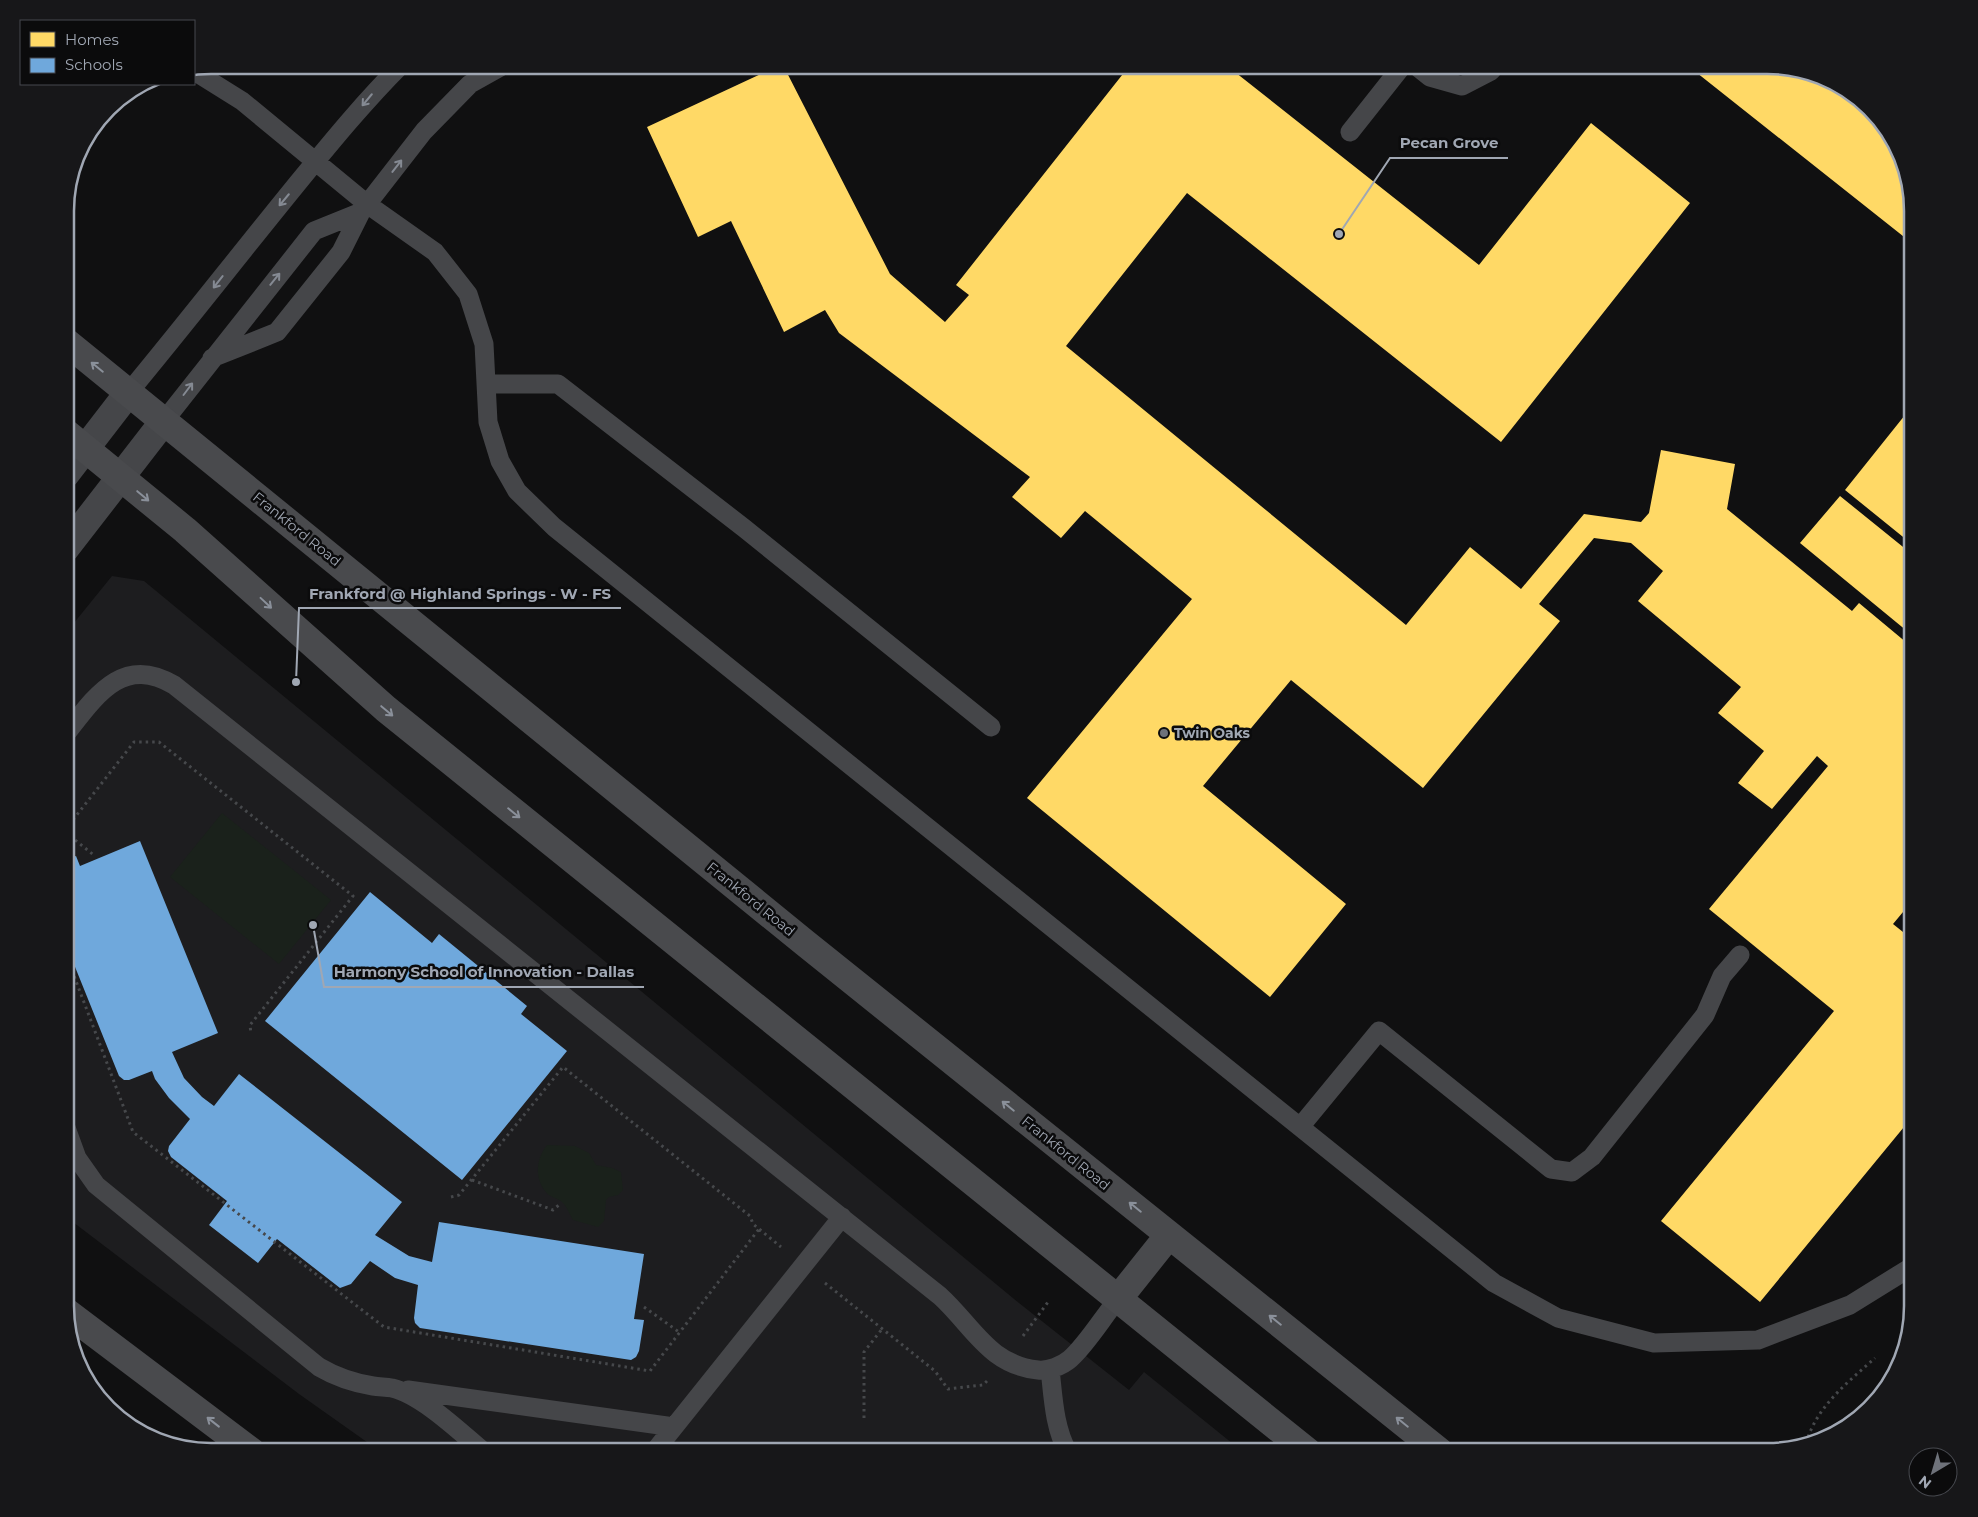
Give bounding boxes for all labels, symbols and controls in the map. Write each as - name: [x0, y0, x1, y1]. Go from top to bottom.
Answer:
- legend: [20, 20, 195, 85]
- text: Homes: [65, 30, 119, 49]
- text: Schools: [65, 55, 123, 74]
- one-way arrow: [362, 93, 373, 106]
- callout: Pecan Grove: [1390, 128, 1508, 158]
- text: Pecan Grove: [1400, 133, 1498, 152]
- one-way arrow: [392, 159, 403, 172]
- one-way arrow: [278, 193, 289, 206]
- one-way arrow: [270, 272, 281, 285]
- one-way arrow: [212, 275, 223, 288]
- one-way arrow: [91, 361, 104, 372]
- one-way arrow: [182, 383, 193, 396]
- street label: Frankford Road: [249, 488, 345, 570]
- one-way arrow: [137, 490, 150, 502]
- callout: Frankford @ Highland Springs - W - FS: [299, 578, 621, 608]
- text: Frankford @ Highland Springs - W - FS: [309, 584, 612, 603]
- one-way arrow: [259, 597, 272, 609]
- one-way arrow: [381, 705, 394, 716]
- place label: Twin Oaks: [1174, 724, 1251, 742]
- marker: Twin Oaks: [1158, 727, 1170, 739]
- one-way arrow: [507, 807, 520, 818]
- street label: Frankford Road: [703, 858, 799, 940]
- callout: Harmony School of Innovation - Dallas: [324, 957, 644, 987]
- text: Harmony School of Innovation - Dallas: [334, 962, 634, 981]
- one-way arrow: [1002, 1100, 1015, 1111]
- street label: Frankford Road: [1018, 1112, 1114, 1194]
- one-way arrow: [1128, 1202, 1141, 1213]
- one-way arrow: [1269, 1314, 1282, 1325]
- one-way arrow: [1396, 1416, 1409, 1427]
- one-way arrow: [207, 1417, 220, 1428]
- north arrow: [1908, 1447, 1958, 1497]
- text: N: [1915, 1472, 1935, 1493]

